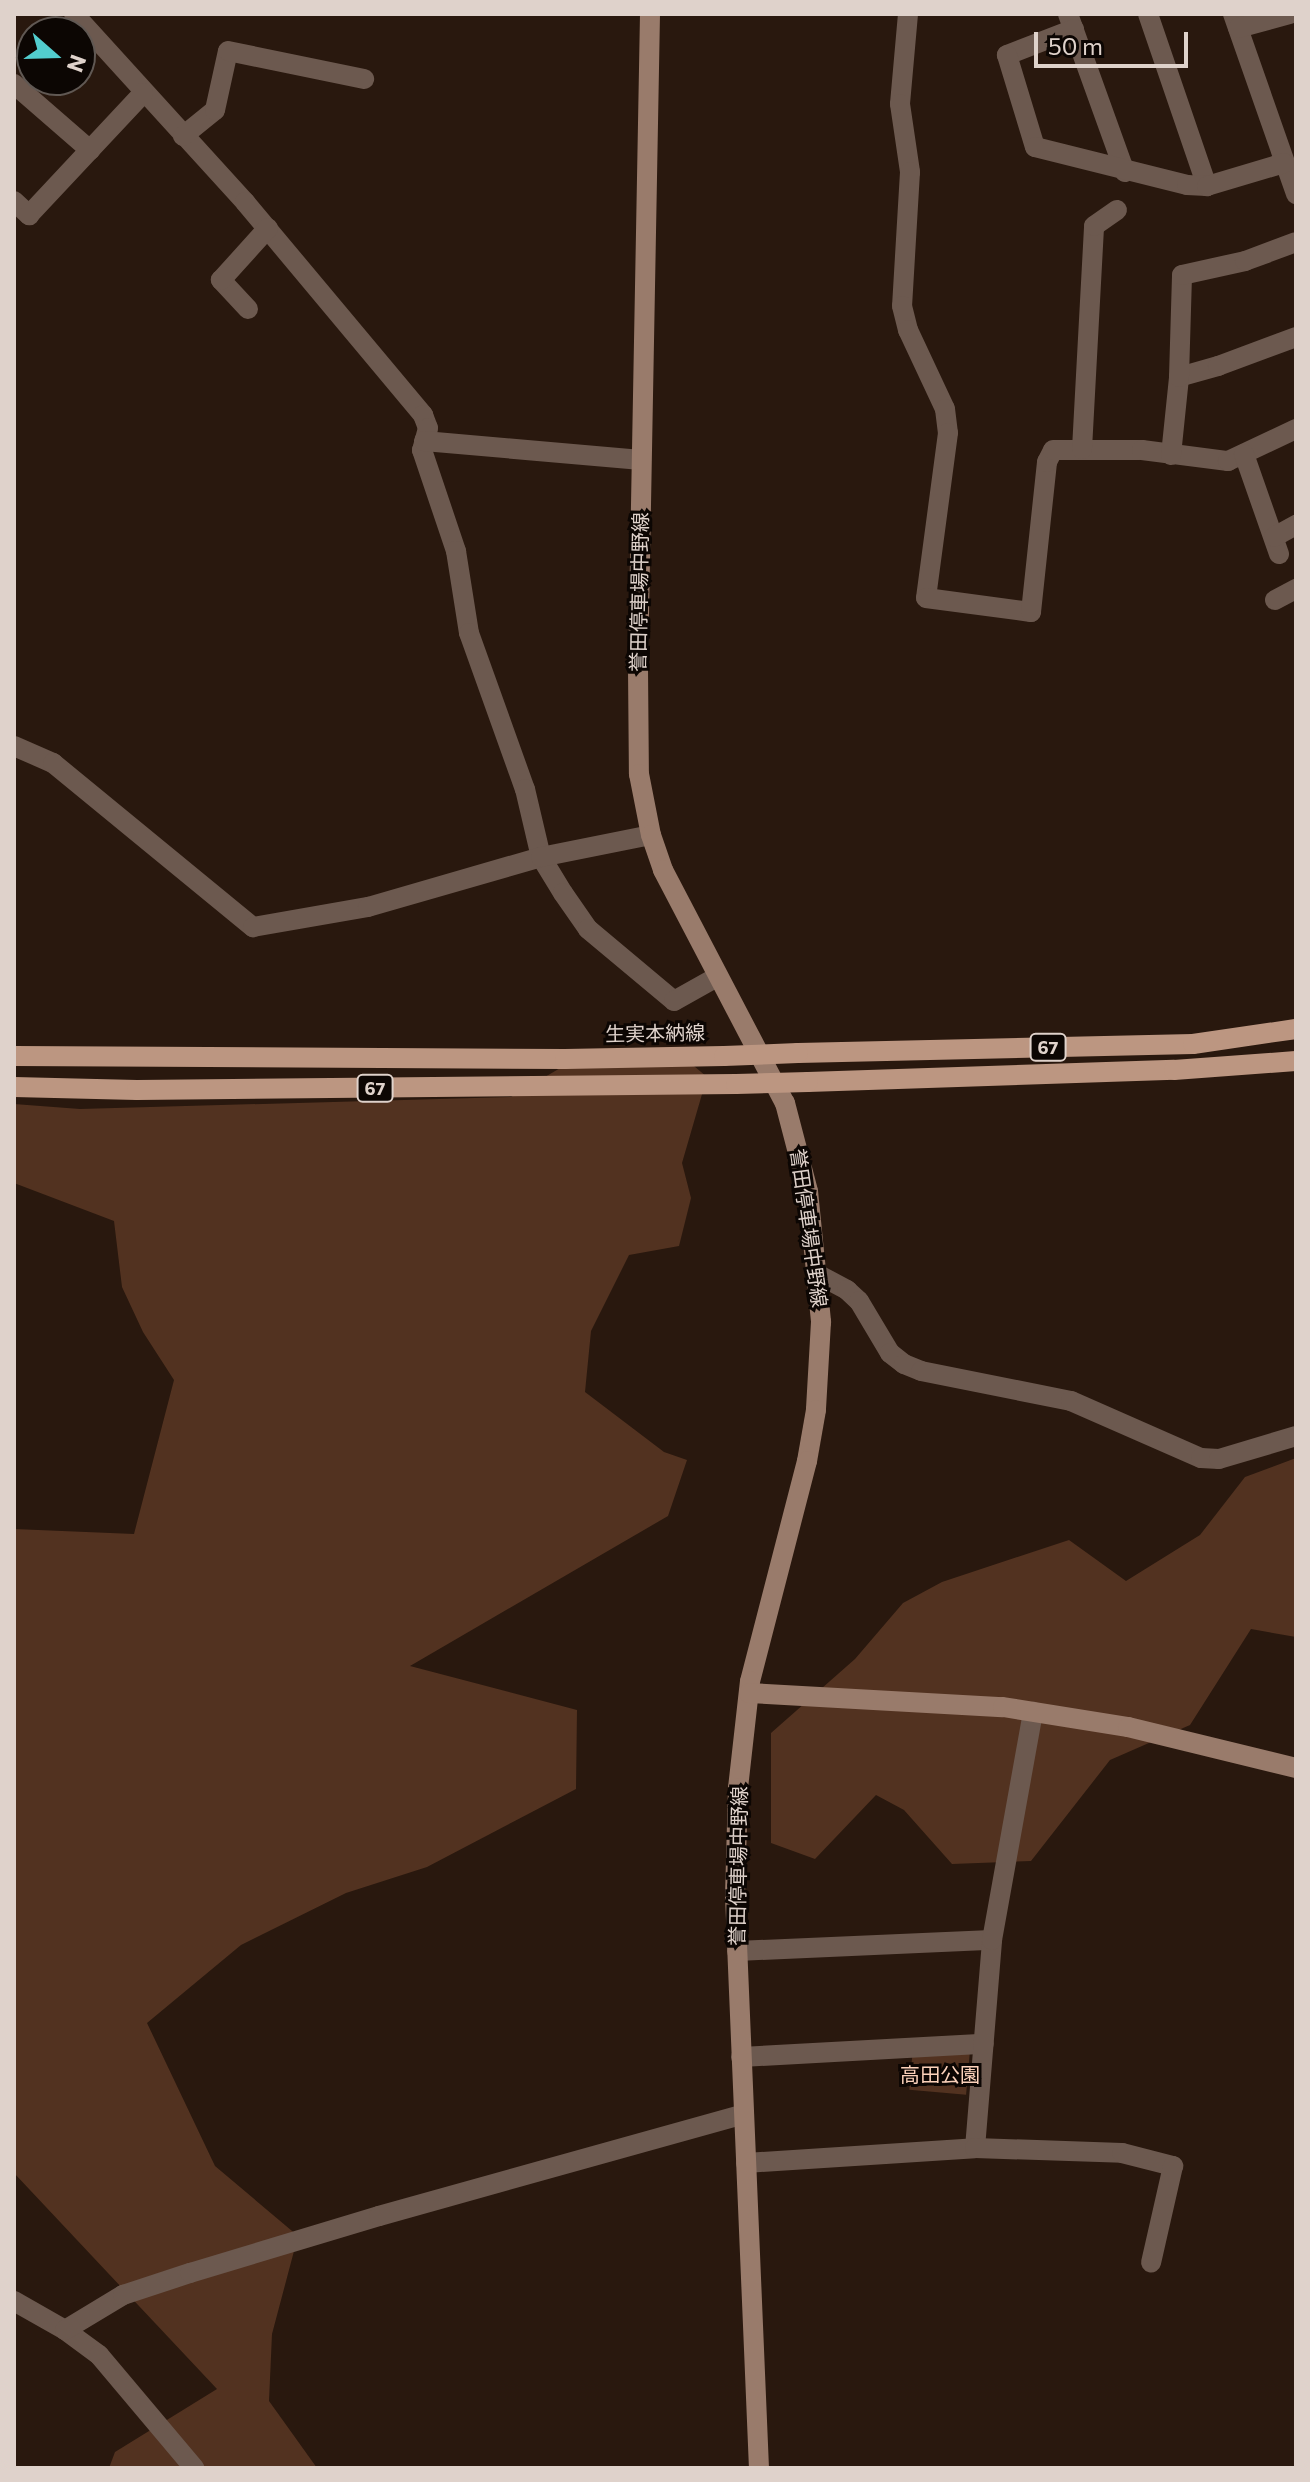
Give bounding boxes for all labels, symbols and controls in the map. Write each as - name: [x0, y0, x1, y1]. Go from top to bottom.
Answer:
- north arrow: [16, 16, 96, 96]
- scale bar: [1038, 16, 1192, 66]
- text: 50 m: [1048, 31, 1103, 60]
- text: N: [62, 51, 93, 76]
- street label: 誉田停車場中野線: [626, 512, 652, 672]
- street label: 生実本納線: [605, 1020, 705, 1046]
- road number: 67: [1028, 1033, 1068, 1061]
- road number: 67: [355, 1074, 395, 1102]
- street label: 誉田停車場中野線: [786, 1147, 832, 1309]
- street label: 誉田停車場中野線: [725, 1786, 751, 1946]
- park label: 高田公園: [900, 2062, 980, 2086]

